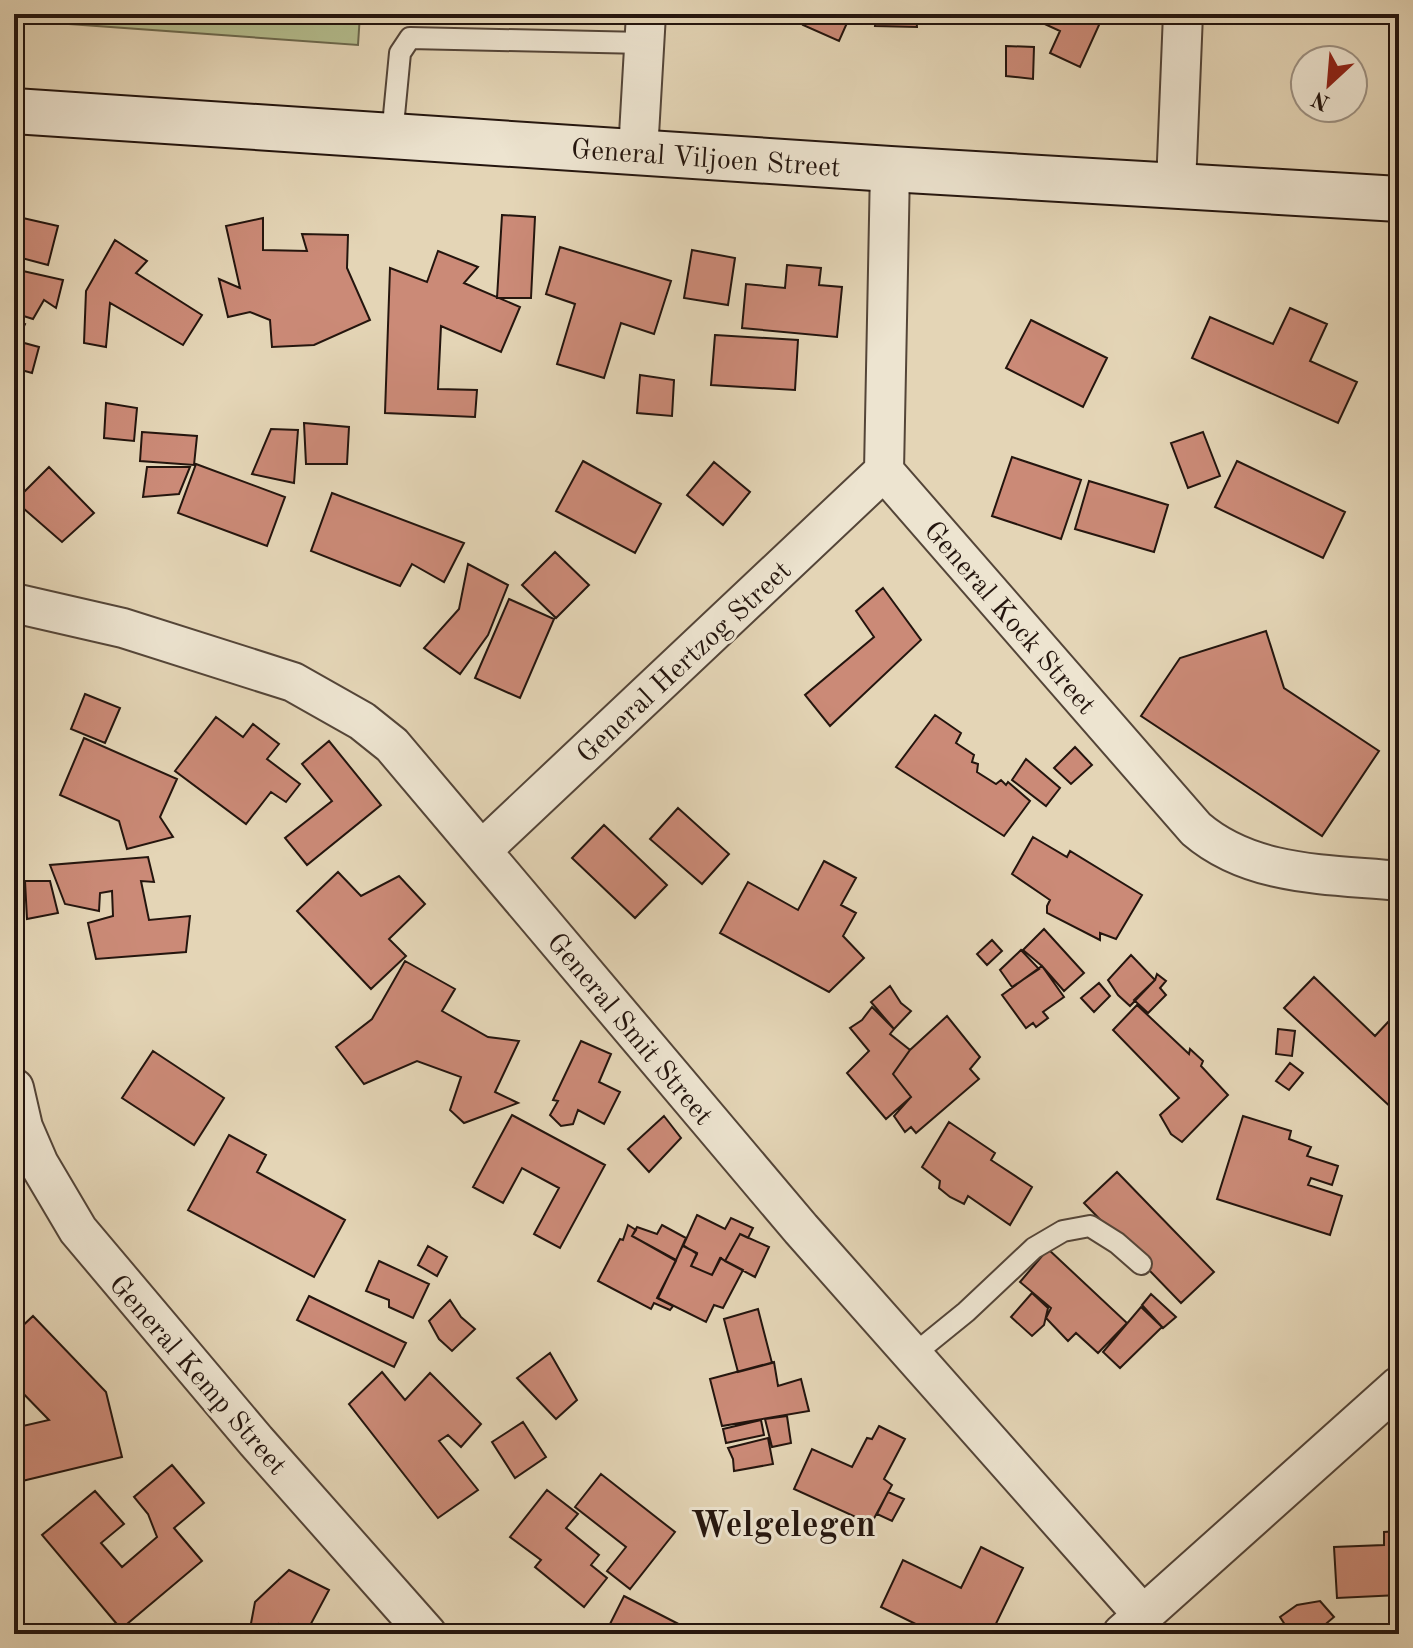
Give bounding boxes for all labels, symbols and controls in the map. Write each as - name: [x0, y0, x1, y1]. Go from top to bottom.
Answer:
- north arrow: [1289, 44, 1369, 124]
- text: N: [1309, 87, 1333, 114]
- street label: General Viljoen Street: [570, 137, 842, 183]
- street label: General Kock Street: [918, 517, 1100, 721]
- street label: General Hertzog Street: [573, 557, 797, 769]
- street label: General Smit Street: [541, 929, 717, 1131]
- street label: General Kemp Street: [103, 1271, 291, 1481]
- district label: Welgelegen: [690, 1509, 876, 1545]

